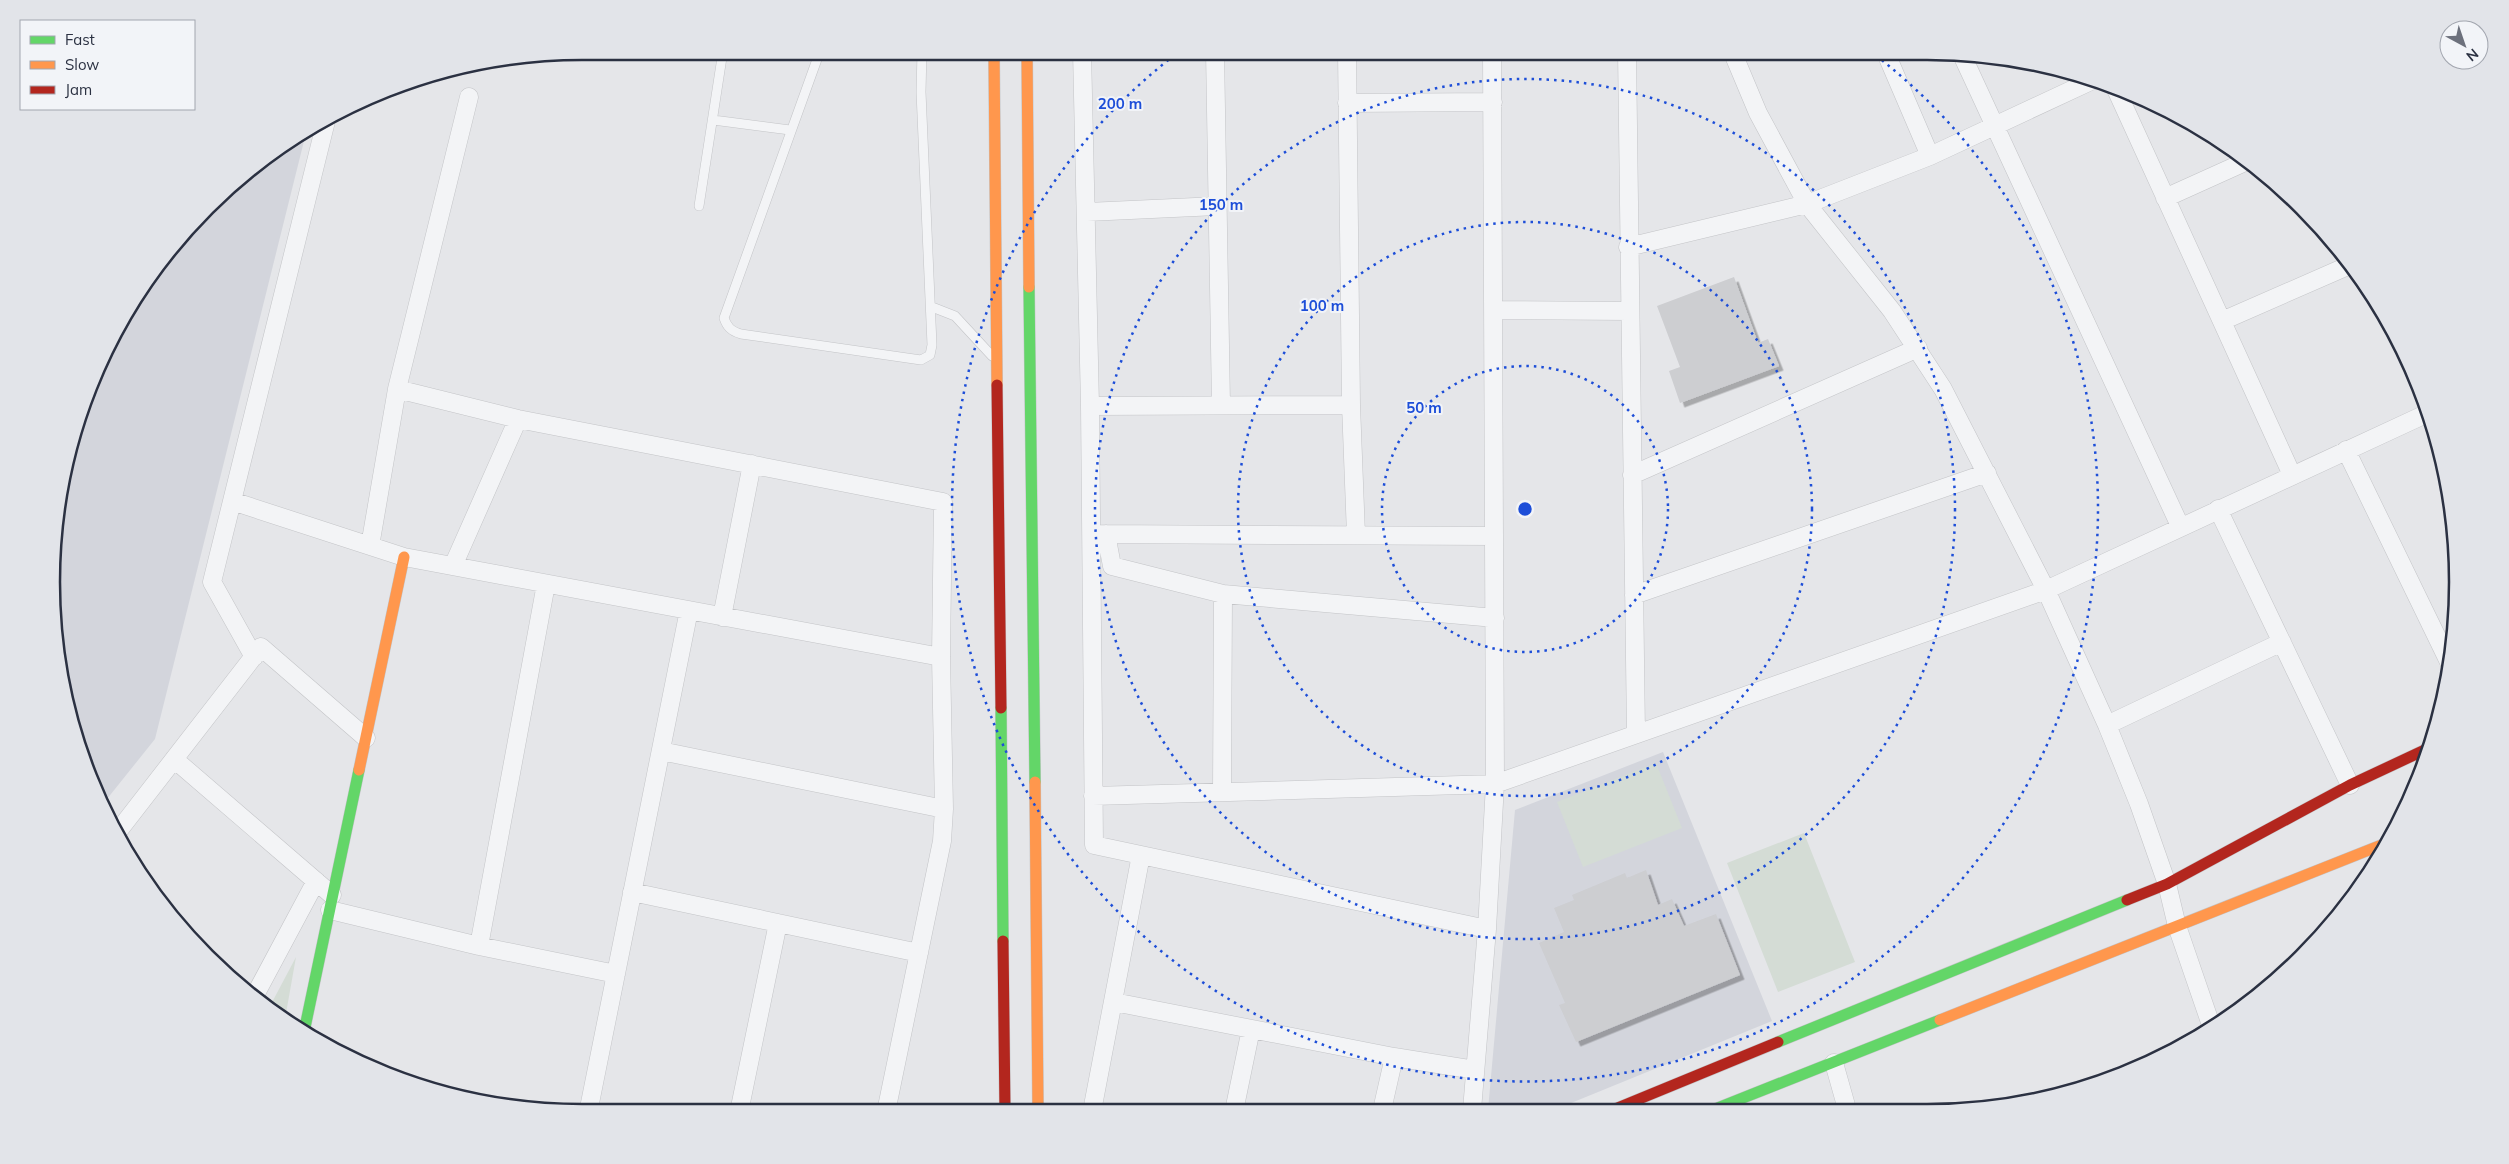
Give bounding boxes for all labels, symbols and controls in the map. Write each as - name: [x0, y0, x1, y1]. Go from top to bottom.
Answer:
- legend: [20, 20, 195, 110]
- north arrow: [2439, 20, 2489, 70]
- text: Fast: [65, 30, 95, 49]
- text: N: [2463, 45, 2482, 65]
- text: Slow: [65, 55, 99, 74]
- text: Jam: [65, 80, 92, 99]
- text: 200 m: [1098, 94, 1142, 113]
- text: 150 m: [1199, 195, 1243, 214]
- text: 100 m: [1300, 296, 1344, 315]
- text: 50 m: [1406, 398, 1442, 417]
- centre of rings: [1516, 500, 1534, 518]

